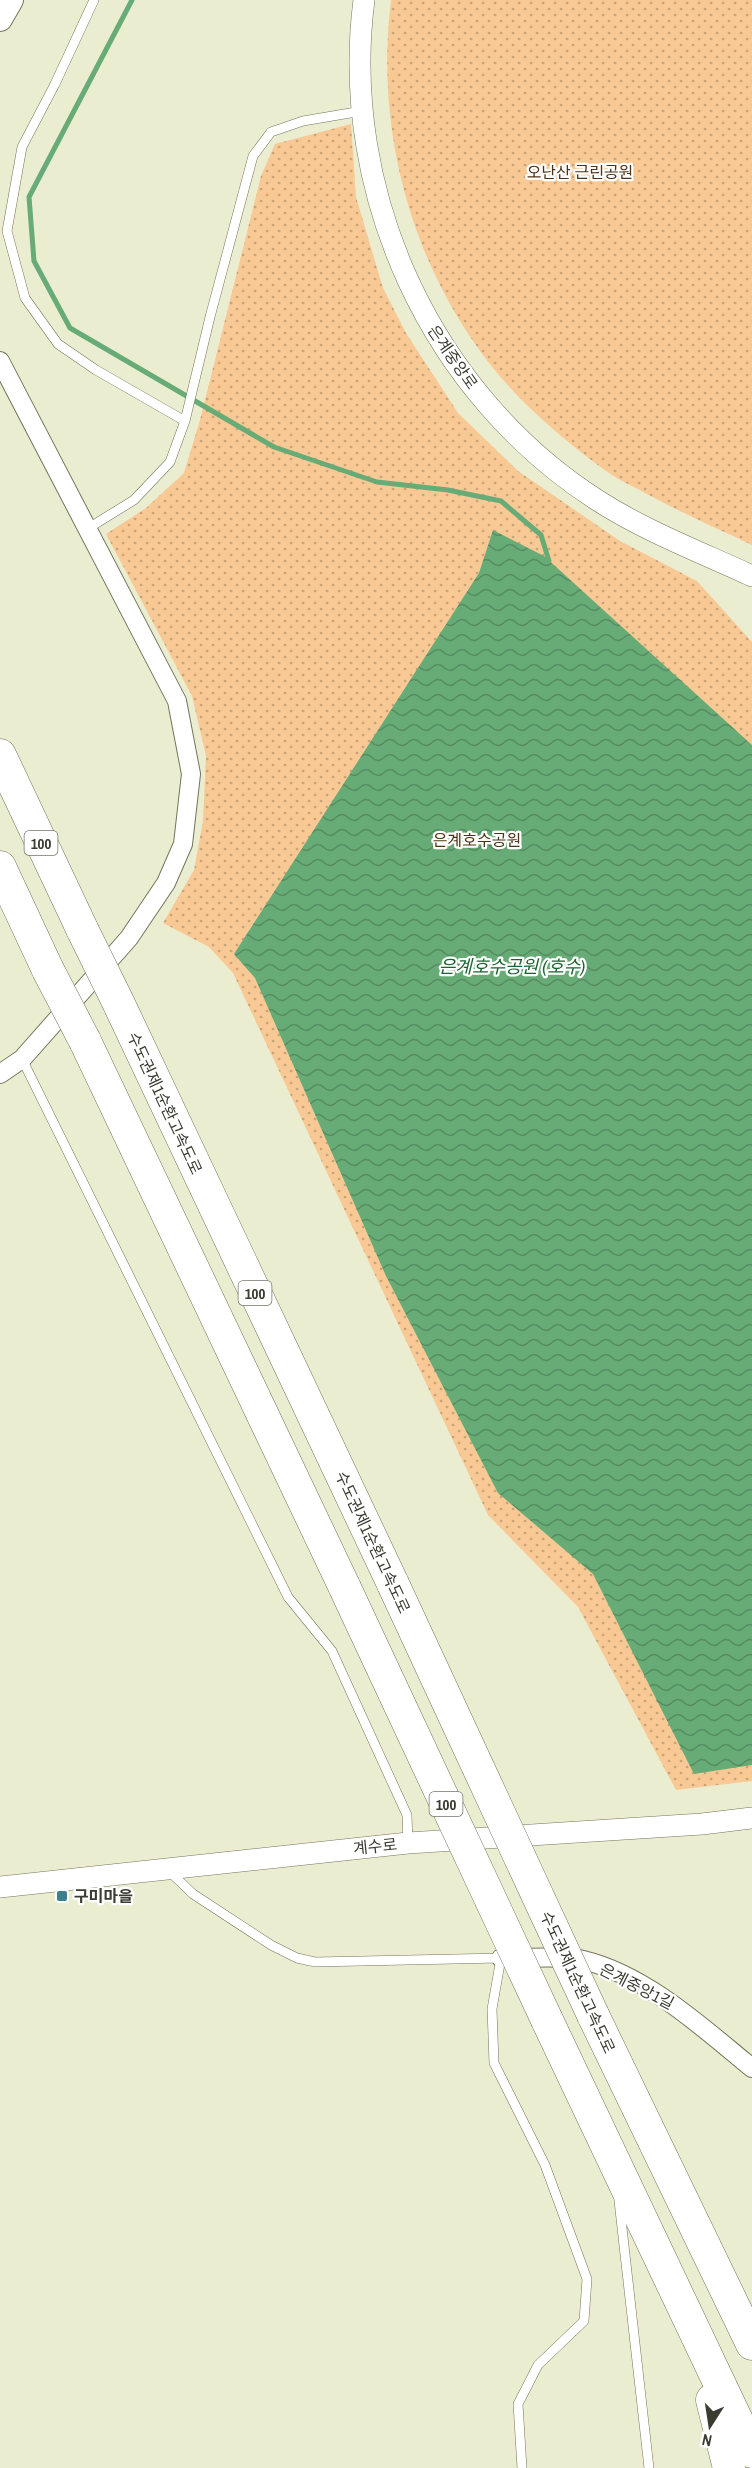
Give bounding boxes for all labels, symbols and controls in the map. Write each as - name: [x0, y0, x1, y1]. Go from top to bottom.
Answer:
- park label: 오난산 근린공원: [527, 161, 633, 183]
- street label: 은계중앙로: [423, 321, 483, 394]
- park label: 은계호수공원: [433, 829, 521, 851]
- road number: 100: [24, 831, 57, 855]
- water label: 은계호수공원 (호수): [439, 954, 585, 979]
- street label: 수도권제1순환고속도로: [122, 1028, 208, 1178]
- road number: 100: [238, 1281, 272, 1305]
- street label: 수도권제1순환고속도로: [330, 1467, 416, 1617]
- road number: 100: [430, 1792, 462, 1816]
- street label: 계수로: [352, 1833, 398, 1859]
- place label: 구미마을: [74, 1885, 133, 1907]
- marker: 구미마을: [55, 1889, 69, 1903]
- street label: 수도권제1순환고속도로: [535, 1907, 621, 2057]
- street label: 은계중앙1길: [596, 1958, 678, 2014]
- north arrow: [680, 2396, 740, 2456]
- text: N: [700, 2429, 714, 2452]

